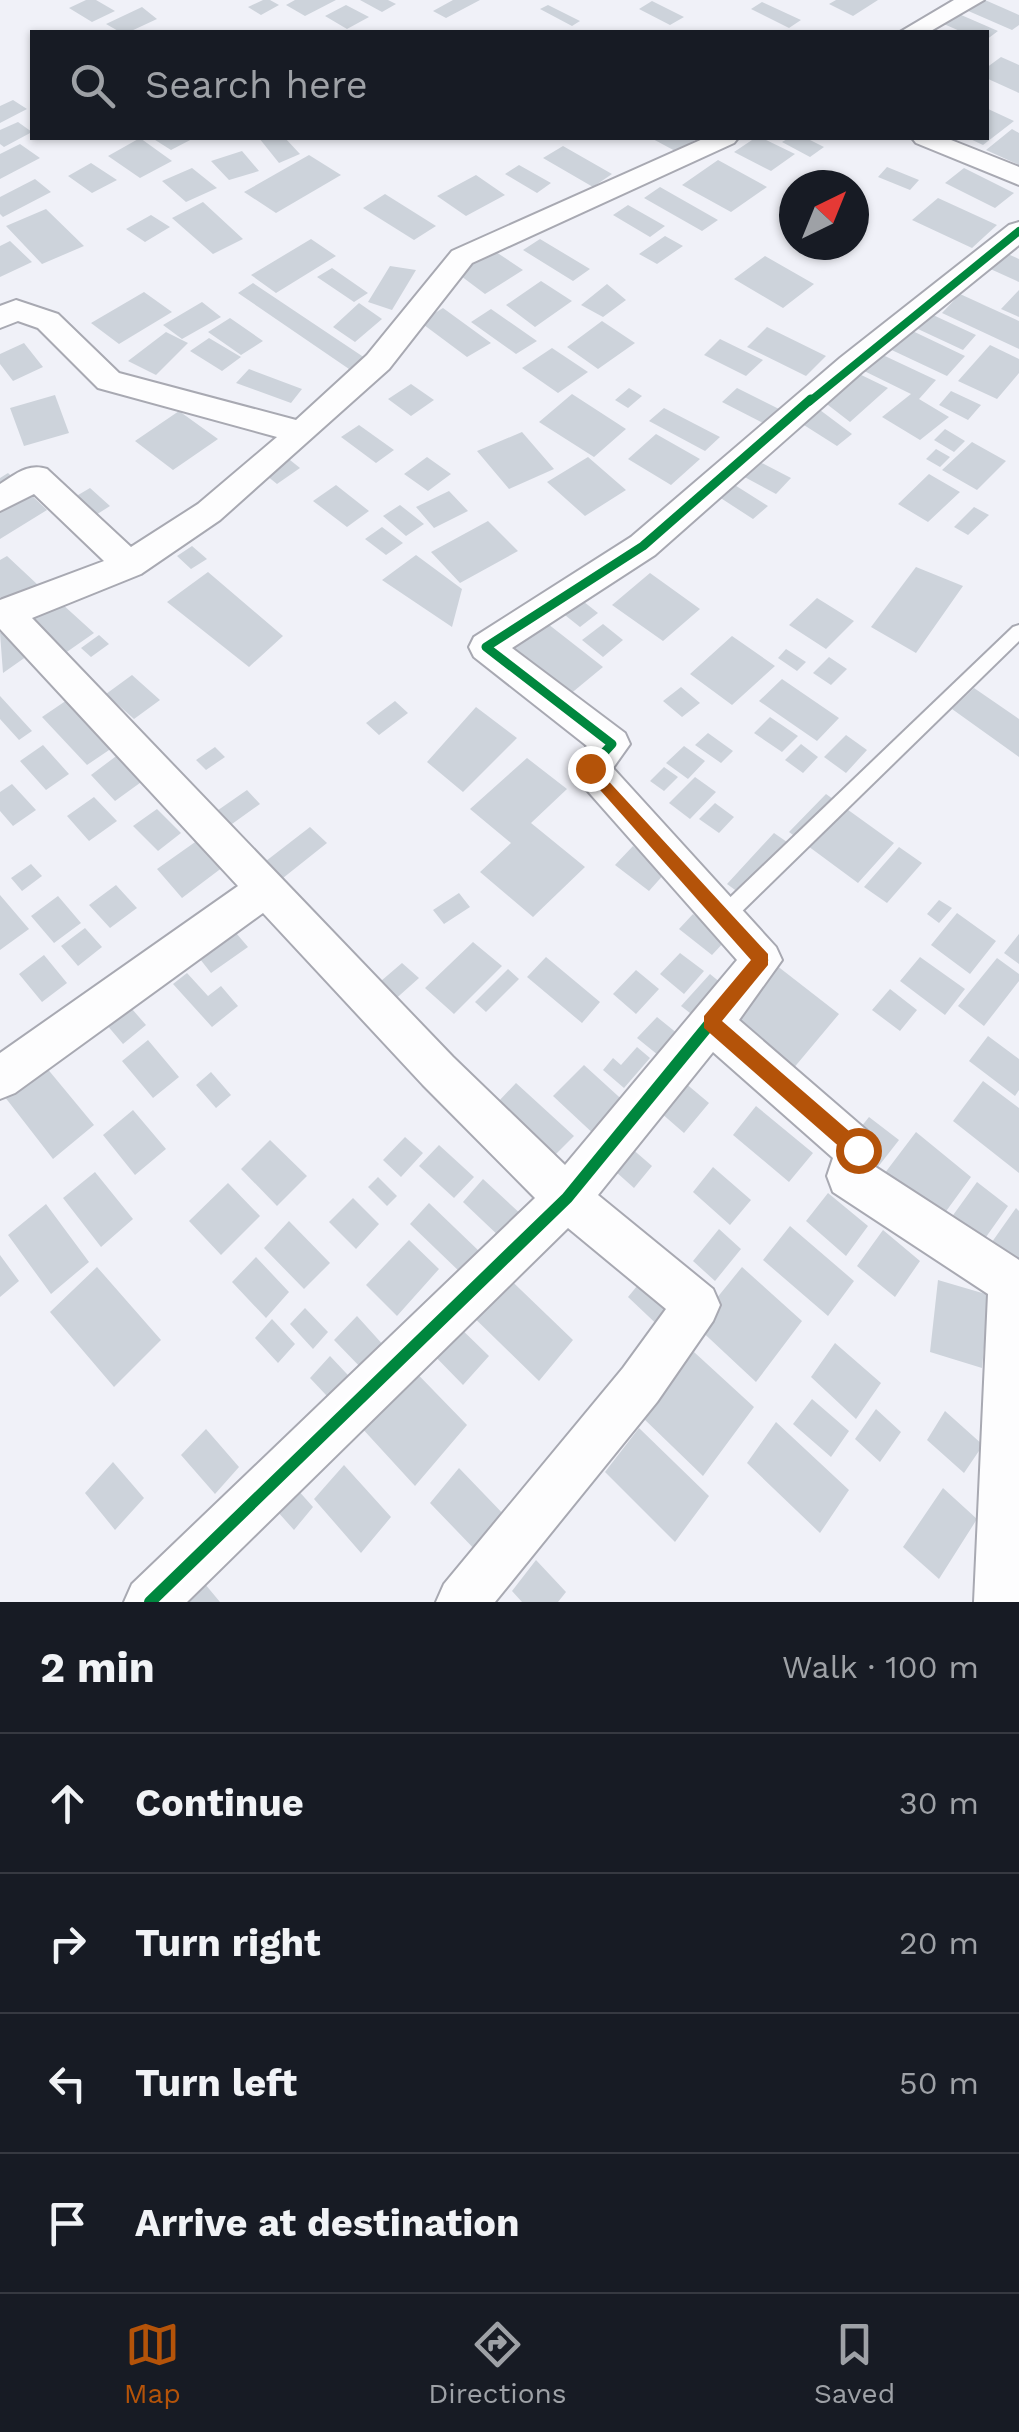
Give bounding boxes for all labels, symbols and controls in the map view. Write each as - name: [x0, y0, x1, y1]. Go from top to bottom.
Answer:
- search box: [30, 30, 989, 140]
- icon: search: [65, 58, 120, 113]
- text: Search here: [145, 63, 368, 107]
- north arrow: [779, 170, 869, 260]
- route end: [568, 746, 614, 792]
- route start: [836, 1128, 882, 1174]
- text: 2 min: [40, 1643, 155, 1692]
- text: Walk · 100 m: [782, 1648, 979, 1686]
- icon: ahead: [40, 1776, 95, 1831]
- text: Continue: [135, 1781, 304, 1825]
- text: 30 m: [899, 1784, 979, 1822]
- icon: right: [40, 1916, 95, 1971]
- text: Turn right: [135, 1921, 321, 1965]
- text: 20 m: [899, 1924, 979, 1962]
- icon: left: [40, 2056, 95, 2111]
- text: Turn left: [135, 2061, 297, 2105]
- text: 50 m: [899, 2064, 979, 2102]
- icon: arrive: [40, 2196, 95, 2251]
- text: Arrive at destination: [135, 2201, 520, 2245]
- tab: Map: [124, 2317, 181, 2410]
- tab: Directions: [428, 2317, 567, 2410]
- tab: Saved: [814, 2317, 895, 2410]

